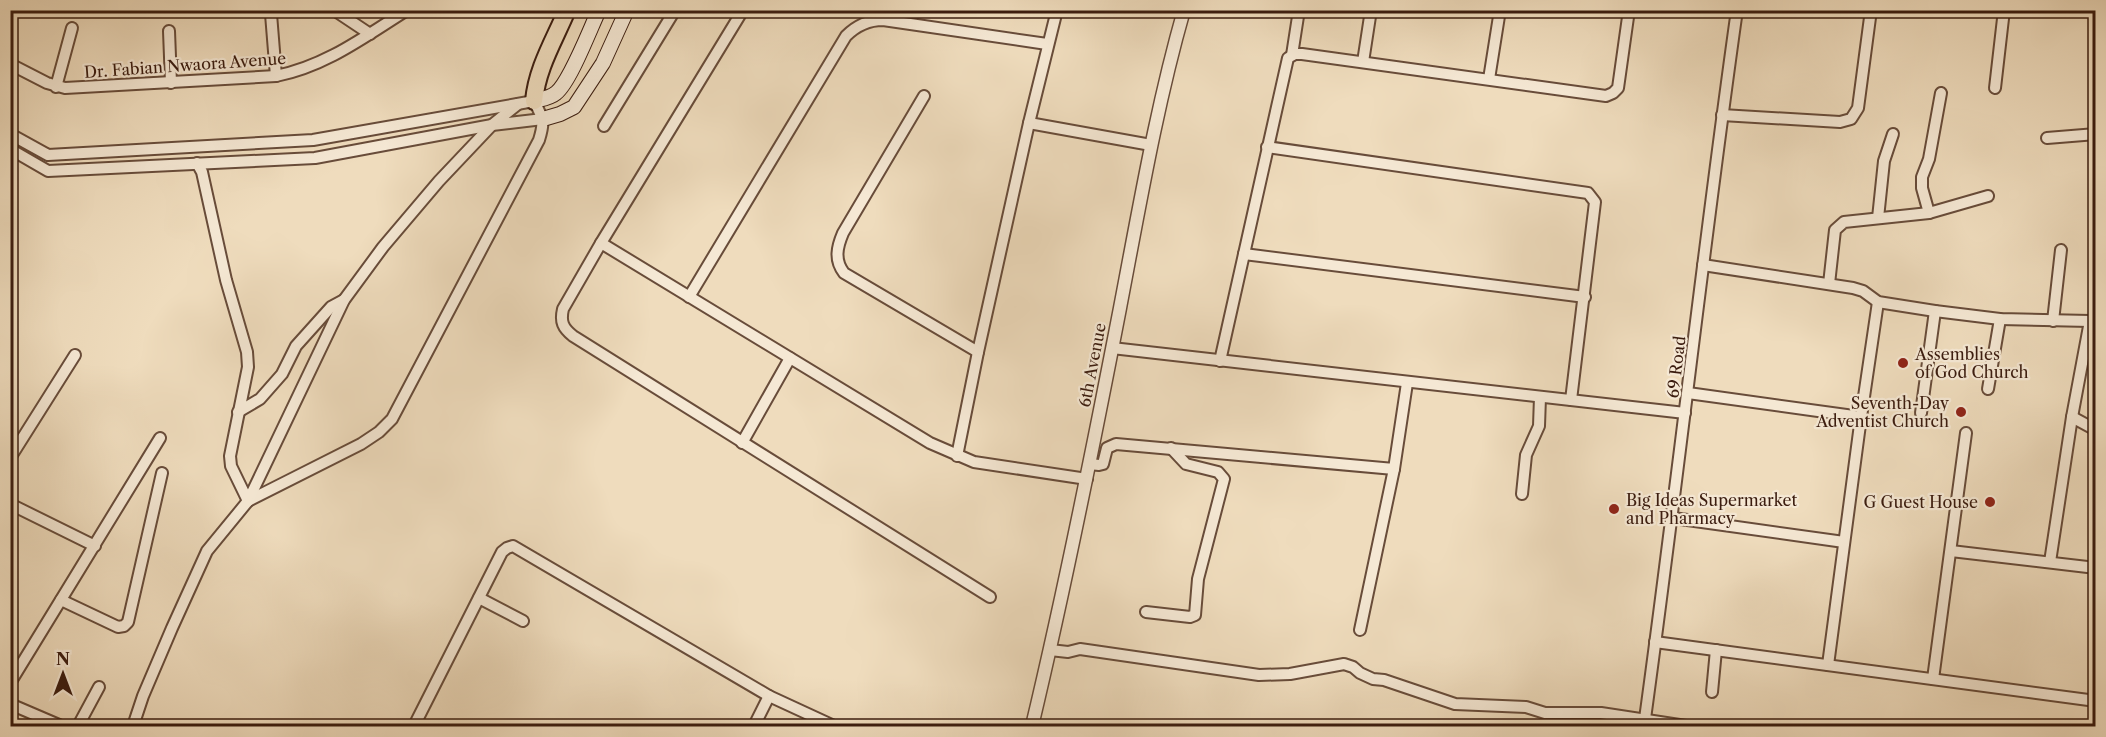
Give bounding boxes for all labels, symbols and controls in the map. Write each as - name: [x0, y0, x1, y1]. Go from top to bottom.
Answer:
- street label: Dr. Fabian Nwaora Avenue: [83, 48, 287, 82]
- street label: 6th Avenue: [1074, 321, 1110, 409]
- street label: 69 Road: [1662, 334, 1690, 399]
- place label: Assemblies of God Church: [1914, 344, 2029, 382]
- marker: Assemblies of God Church: [1896, 356, 1910, 370]
- place label: Seventh-Day Adventist Church: [1815, 393, 1950, 431]
- marker: Seventh-Day Adventist Church: [1954, 405, 1968, 419]
- place label: Big Ideas Supermarket and Pharmacy: [1626, 490, 1797, 528]
- place label: G Guest House: [1863, 492, 1978, 512]
- marker: G Guest House: [1983, 495, 1997, 509]
- marker: Big Ideas Supermarket and Pharmacy: [1607, 502, 1621, 516]
- north arrow: [33, 644, 93, 704]
- text: N: [56, 649, 70, 669]

